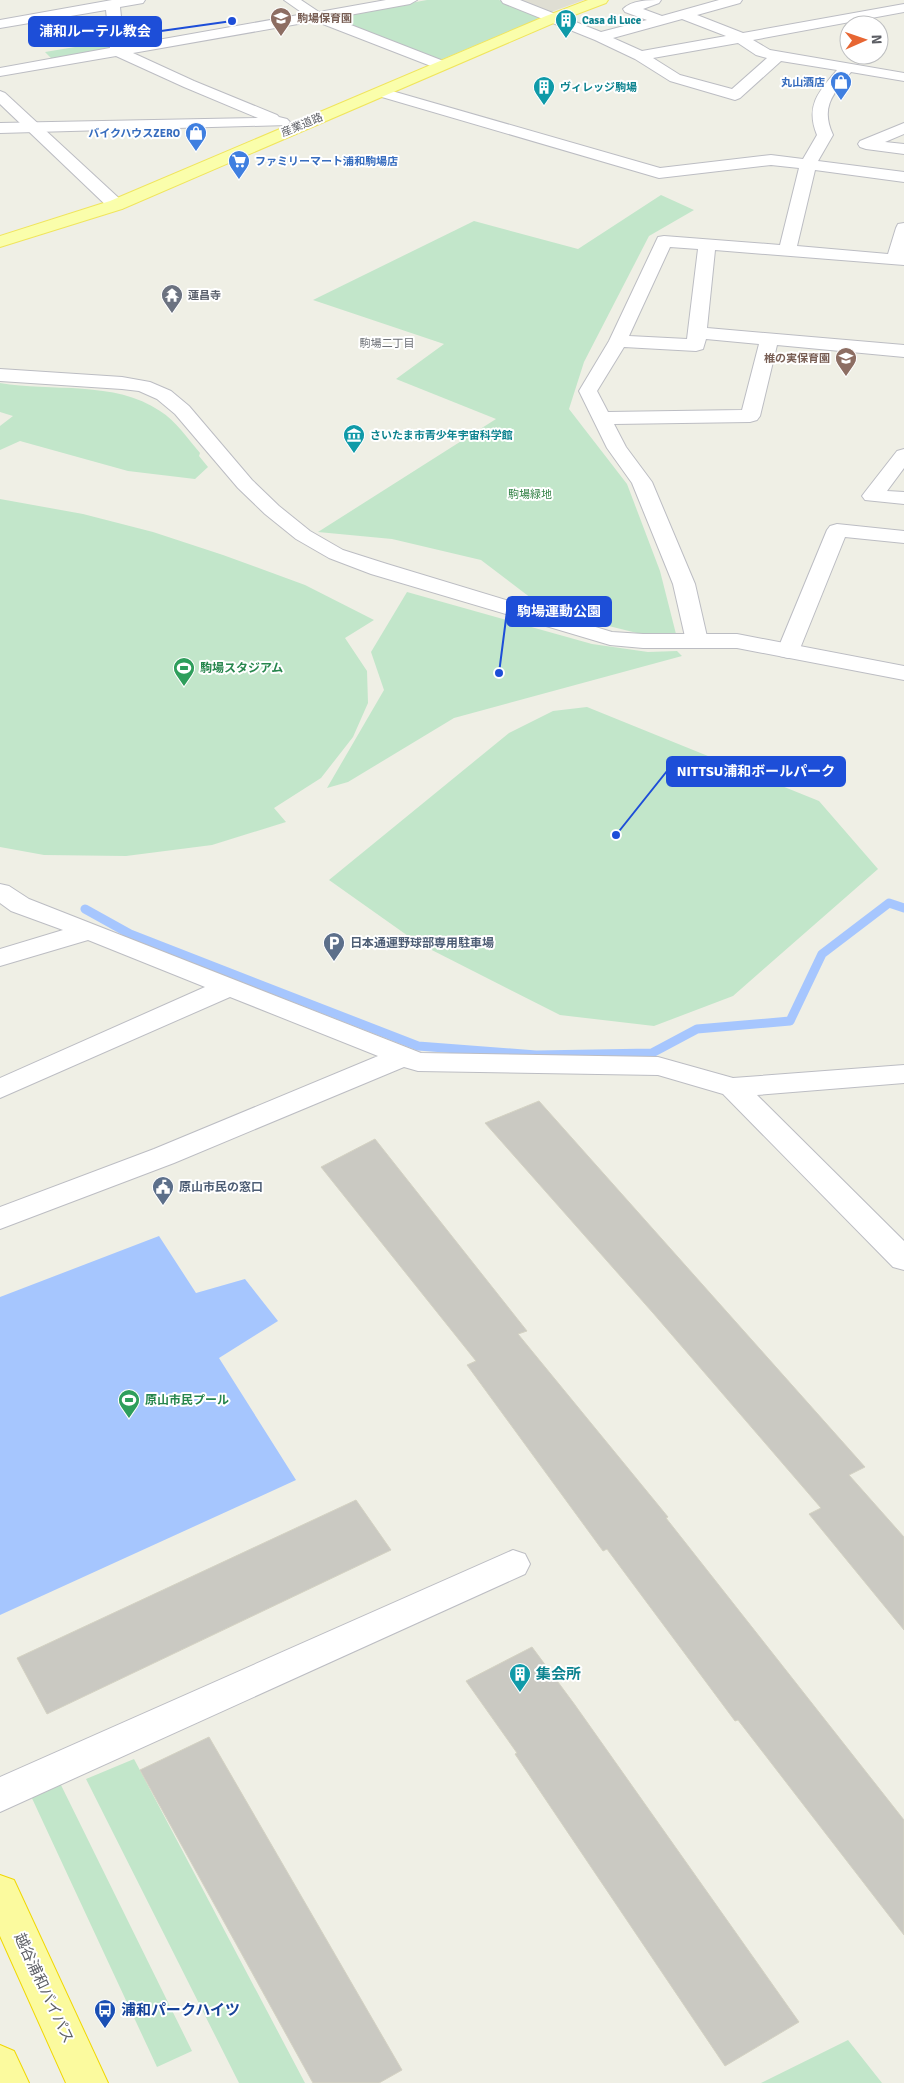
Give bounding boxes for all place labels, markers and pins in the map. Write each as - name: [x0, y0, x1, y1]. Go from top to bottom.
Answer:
- school or university icon: 駒場保育園: [269, 6, 293, 37]
- building icon: Casa di Luce: [554, 8, 578, 39]
- place label: 駒場保育園: [297, 12, 352, 25]
- place label: Casa di Luce: [582, 14, 642, 27]
- callout: 浦和ルーテル教会: [29, 17, 161, 46]
- shop icon: 丸山酒店: [829, 70, 853, 101]
- building icon: ヴィレッジ駒場: [532, 75, 556, 106]
- place label: 丸山酒店: [781, 76, 825, 89]
- place label: ヴィレッジ駒場: [560, 81, 637, 94]
- shop icon: バイクハウスZERO: [184, 121, 208, 152]
- place label: バイクハウスZERO: [88, 127, 180, 140]
- supermarket icon: ファミリーマート浦和駒場店: [227, 149, 251, 180]
- place label: ファミリーマート浦和駒場店: [255, 155, 398, 168]
- temple icon: 蓮昌寺: [160, 283, 184, 314]
- place label: 蓮昌寺: [188, 289, 221, 302]
- school or university icon: 椎の実保育園: [834, 346, 858, 377]
- place label: 椎の実保育園: [764, 352, 830, 365]
- museum icon: さいたま市青少年宇宙科学館: [342, 423, 366, 454]
- place label: さいたま市青少年宇宙科学館: [370, 429, 513, 442]
- callout: 駒場運動公園: [507, 597, 611, 626]
- sports icon: 駒場スタジアム: [172, 656, 196, 687]
- place label: 駒場スタジアム: [200, 661, 283, 676]
- callout: NITTSU浦和ボールパーク: [667, 757, 845, 786]
- parking icon: 日本通運野球部専用駐車場: [322, 931, 346, 962]
- place label: 日本通運野球部専用駐車場: [350, 936, 494, 951]
- public building icon: 原山市民の窓口: [151, 1175, 175, 1206]
- place label: 原山市民の窓口: [179, 1180, 263, 1195]
- sports icon: 原山市民プール: [117, 1388, 141, 1419]
- place label: 原山市民プール: [145, 1393, 229, 1408]
- building icon: 集会所: [508, 1662, 532, 1693]
- place label: 集会所: [535, 1665, 581, 1683]
- bus stop icon: 浦和パークハイツ: [93, 1998, 117, 2029]
- place label: 浦和パークハイツ: [121, 2001, 240, 2019]

